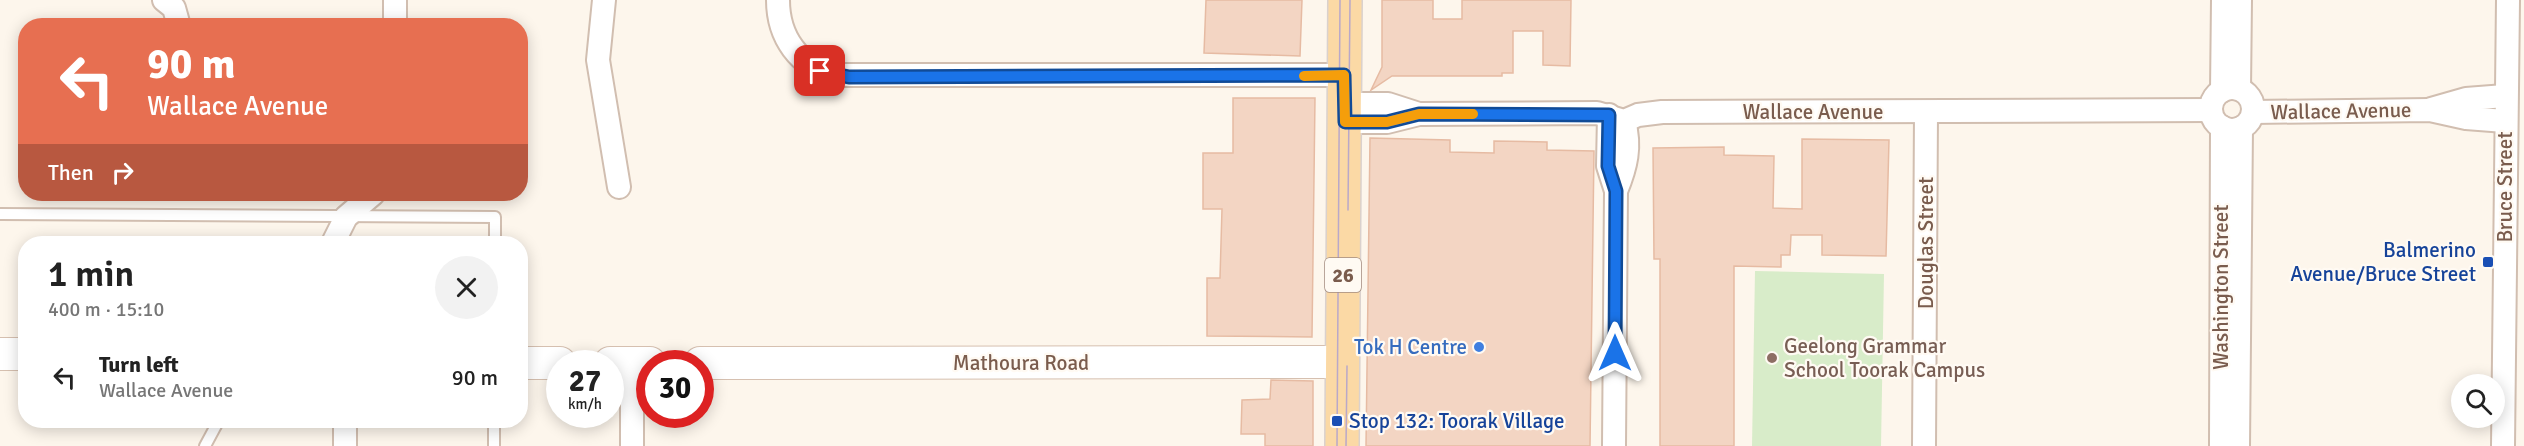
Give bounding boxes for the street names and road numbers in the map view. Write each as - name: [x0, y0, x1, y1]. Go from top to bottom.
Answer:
- street label: Wallace Avenue: [2270, 97, 2412, 125]
- street label: Wallace Avenue: [1742, 99, 1884, 125]
- street label: Bruce Street: [2492, 131, 2518, 243]
- street label: Douglas Street: [1913, 177, 1939, 309]
- street label: Washington Street: [2208, 204, 2234, 370]
- road number: 26: [1325, 258, 1361, 292]
- street label: Mathoura Road: [953, 350, 1089, 376]

